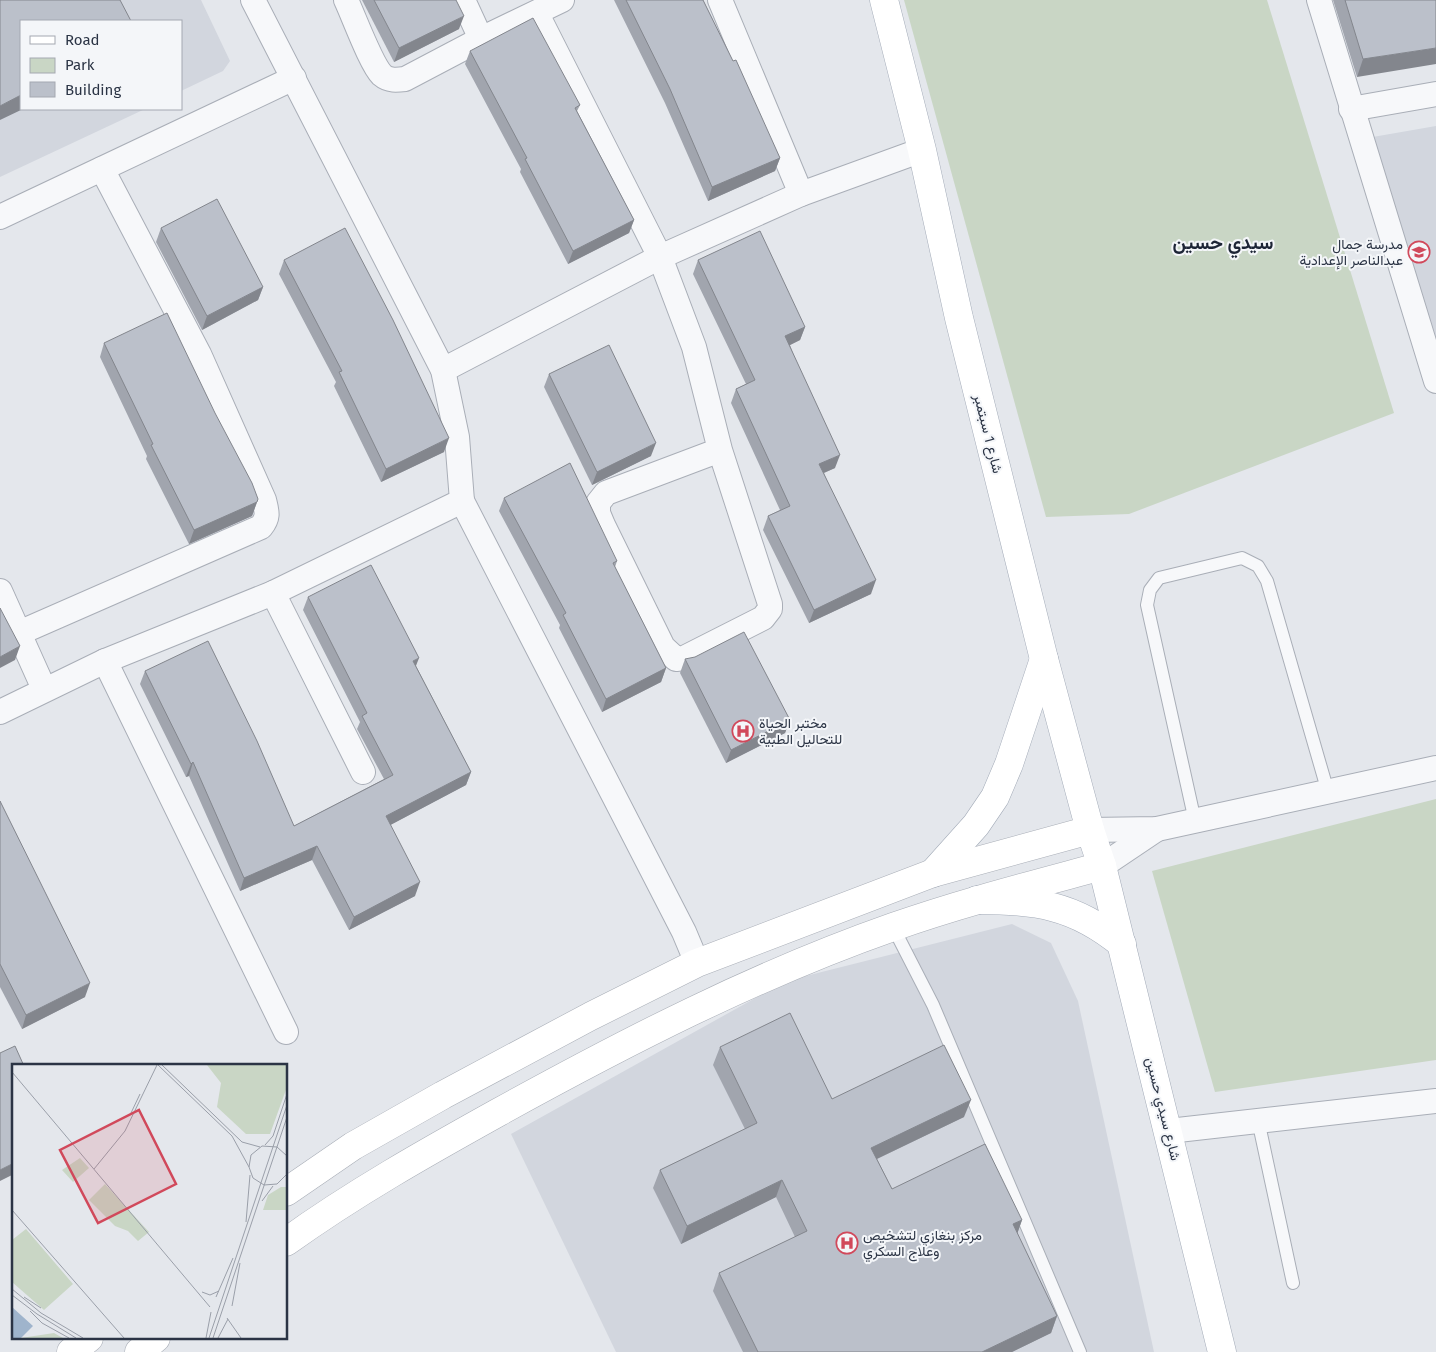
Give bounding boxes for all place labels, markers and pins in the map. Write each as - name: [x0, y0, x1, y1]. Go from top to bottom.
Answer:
- place label: مدرسة جمال عبدالناصر الإعدادية: [1299, 236, 1403, 270]
- school or university icon: مدرسة جمال عبدالناصر الإعدادية: [1407, 240, 1431, 264]
- place label: مختبر الحياة للتحاليل الطبية: [759, 715, 842, 748]
- hospital icon: مختبر الحياة للتحاليل الطبية: [731, 719, 755, 743]
- place label: مركز بنغازي لتشخيص وعلاج السكري: [863, 1227, 982, 1263]
- hospital icon: مركز بنغازي لتشخيص وعلاج السكري: [835, 1231, 859, 1255]

